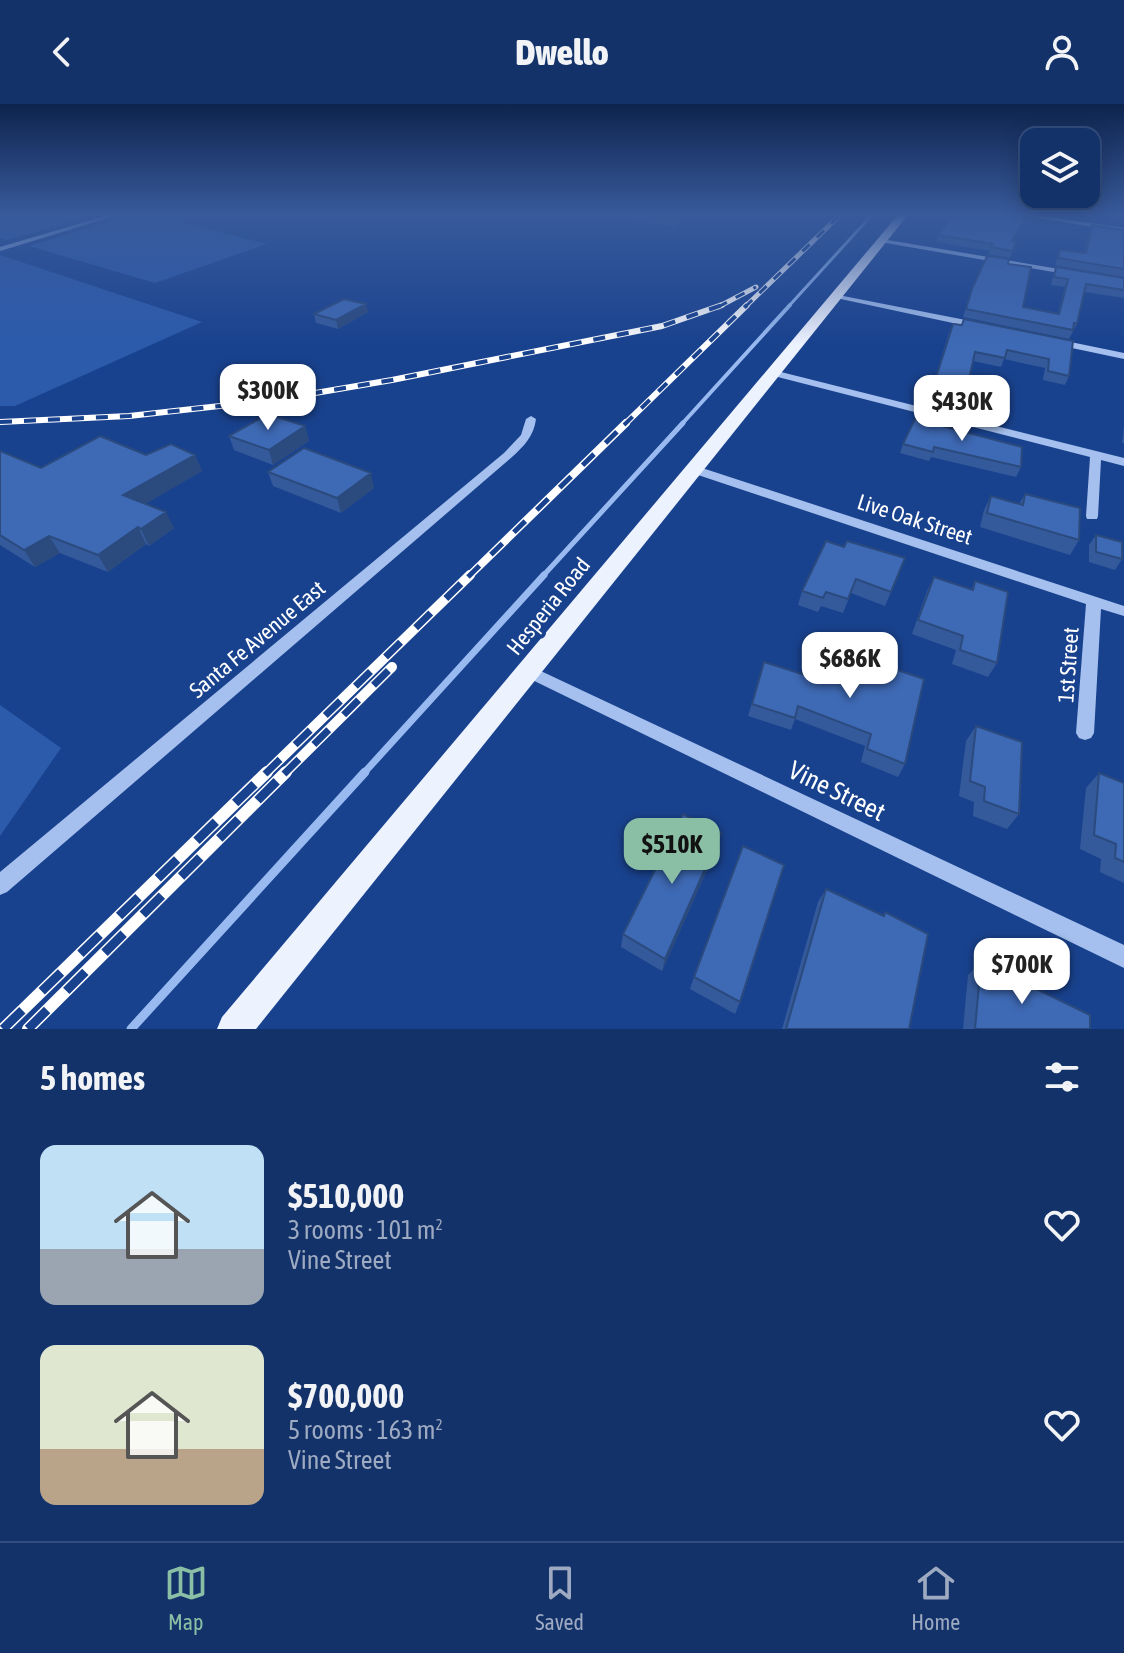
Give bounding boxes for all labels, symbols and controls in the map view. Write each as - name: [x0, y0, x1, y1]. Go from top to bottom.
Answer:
- icon: back: [40, 30, 84, 74]
- icon: person: [1040, 30, 1084, 74]
- text: Dwello: [515, 31, 609, 73]
- map controls: [1020, 128, 1100, 208]
- button: layers: [1020, 128, 1100, 208]
- pin: $300K: [212, 364, 324, 432]
- text: $300K: [238, 375, 298, 405]
- pin: $430K: [906, 375, 1018, 443]
- text: $430K: [932, 386, 992, 416]
- street label: Live Oak Street: [854, 488, 976, 550]
- street label: Hesperia Road: [501, 552, 595, 660]
- street label: Santa Fe Avenue East: [184, 575, 330, 703]
- street label: 1st Street: [1052, 626, 1084, 704]
- pin: $686K: [794, 632, 906, 700]
- text: $686K: [820, 643, 880, 673]
- street label: Vine Street: [784, 755, 890, 827]
- pin: $510K: [616, 818, 728, 886]
- text: $510K: [642, 829, 702, 859]
- pin: $700K: [966, 938, 1078, 1006]
- text: $700K: [992, 949, 1052, 979]
- icon: filters: [1040, 1055, 1084, 1099]
- text: 5 homes: [40, 1058, 145, 1097]
- text: $510,000: [288, 1176, 404, 1215]
- icon: home: [104, 1177, 200, 1273]
- icon: heart: [1040, 1203, 1084, 1247]
- text: 3 rooms · 101 m²: [288, 1215, 443, 1245]
- text: Vine Street: [288, 1245, 392, 1275]
- text: $700,000: [288, 1376, 404, 1415]
- icon: home: [104, 1377, 200, 1473]
- icon: heart: [1040, 1403, 1084, 1447]
- text: 5 rooms · 163 m²: [288, 1415, 443, 1445]
- text: Vine Street: [288, 1445, 392, 1475]
- tab: Map: [164, 1561, 208, 1635]
- tab: Saved: [535, 1561, 584, 1635]
- tab: Home: [911, 1561, 960, 1635]

